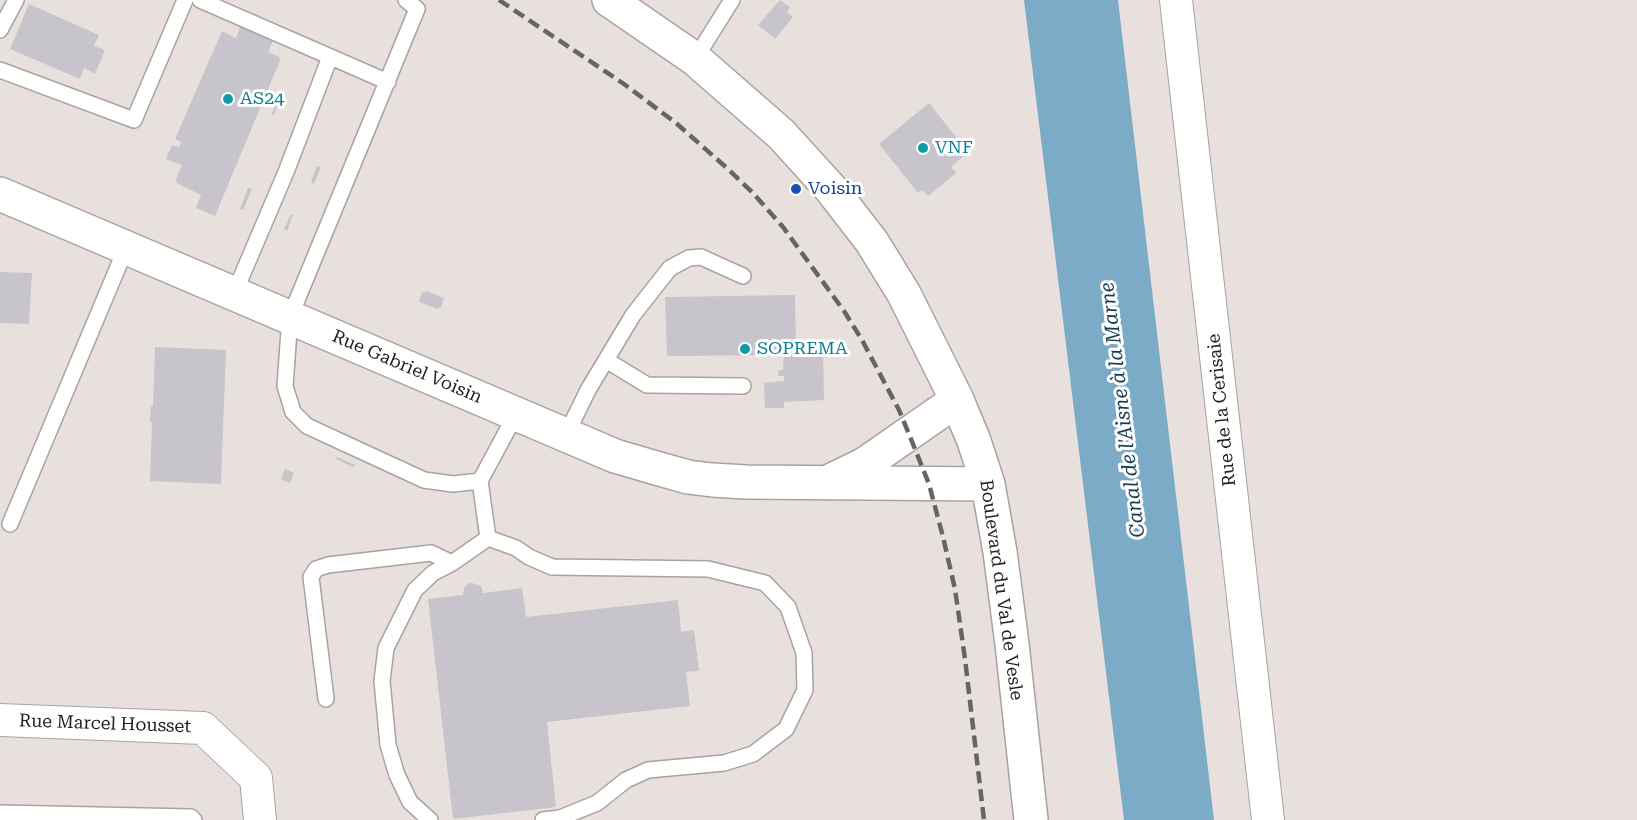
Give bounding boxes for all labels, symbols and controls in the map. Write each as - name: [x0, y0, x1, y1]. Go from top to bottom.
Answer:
- place label: AS24: [240, 88, 284, 110]
- marker: AS24: [221, 92, 235, 106]
- place label: VNF: [935, 137, 973, 159]
- marker: VNF: [916, 141, 930, 155]
- place label: Voisin: [808, 178, 862, 200]
- marker: Voisin: [789, 182, 803, 196]
- water label: Canal de l'Aisne à la Marne: [1095, 281, 1151, 539]
- street label: Rue Gabriel Voisin: [329, 326, 485, 408]
- street label: Rue de la Cerisaie: [1203, 332, 1241, 488]
- place label: SOPREMA: [757, 338, 848, 360]
- marker: SOPREMA: [738, 342, 752, 356]
- street label: Boulevard du Val de Vesle: [975, 478, 1027, 702]
- street label: Rue Marcel Housset: [19, 710, 191, 738]

